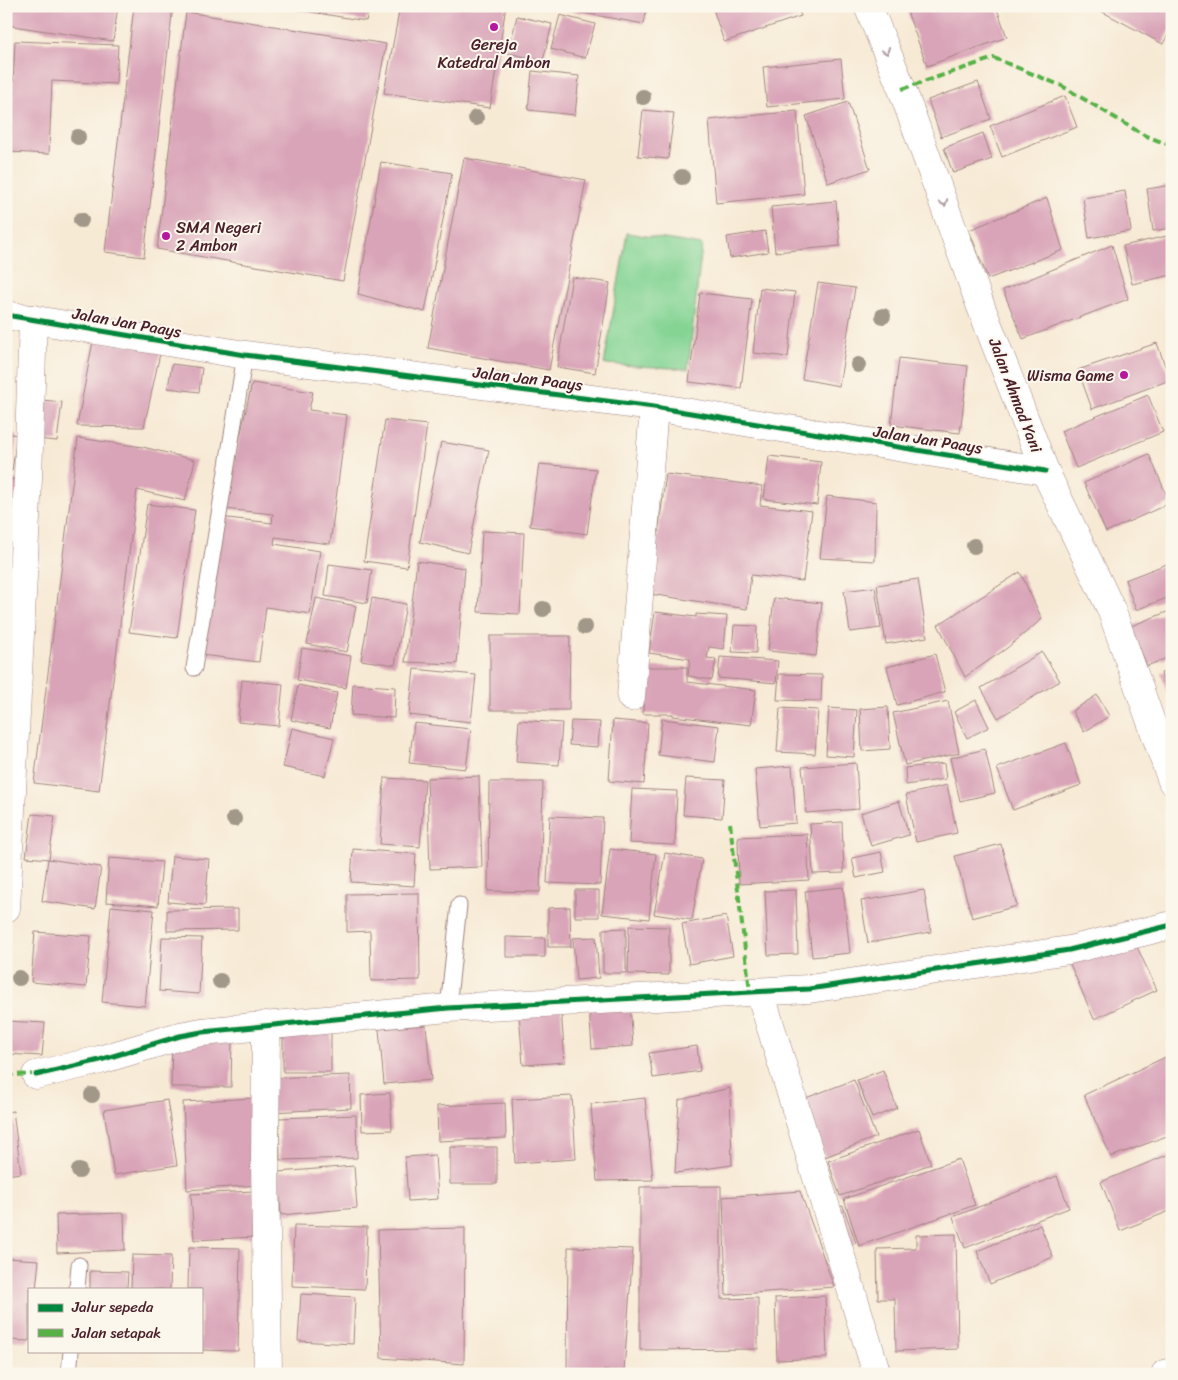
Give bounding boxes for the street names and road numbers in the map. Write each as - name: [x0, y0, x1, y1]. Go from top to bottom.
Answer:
- street label: Jalan Jan Paays: [69, 298, 184, 346]
- street label: Jalan Ahmad Yani: [980, 333, 1051, 457]
- street label: Jalan Jan Paays: [470, 357, 585, 400]
- street label: Jalan Jan Paays: [870, 416, 985, 463]

